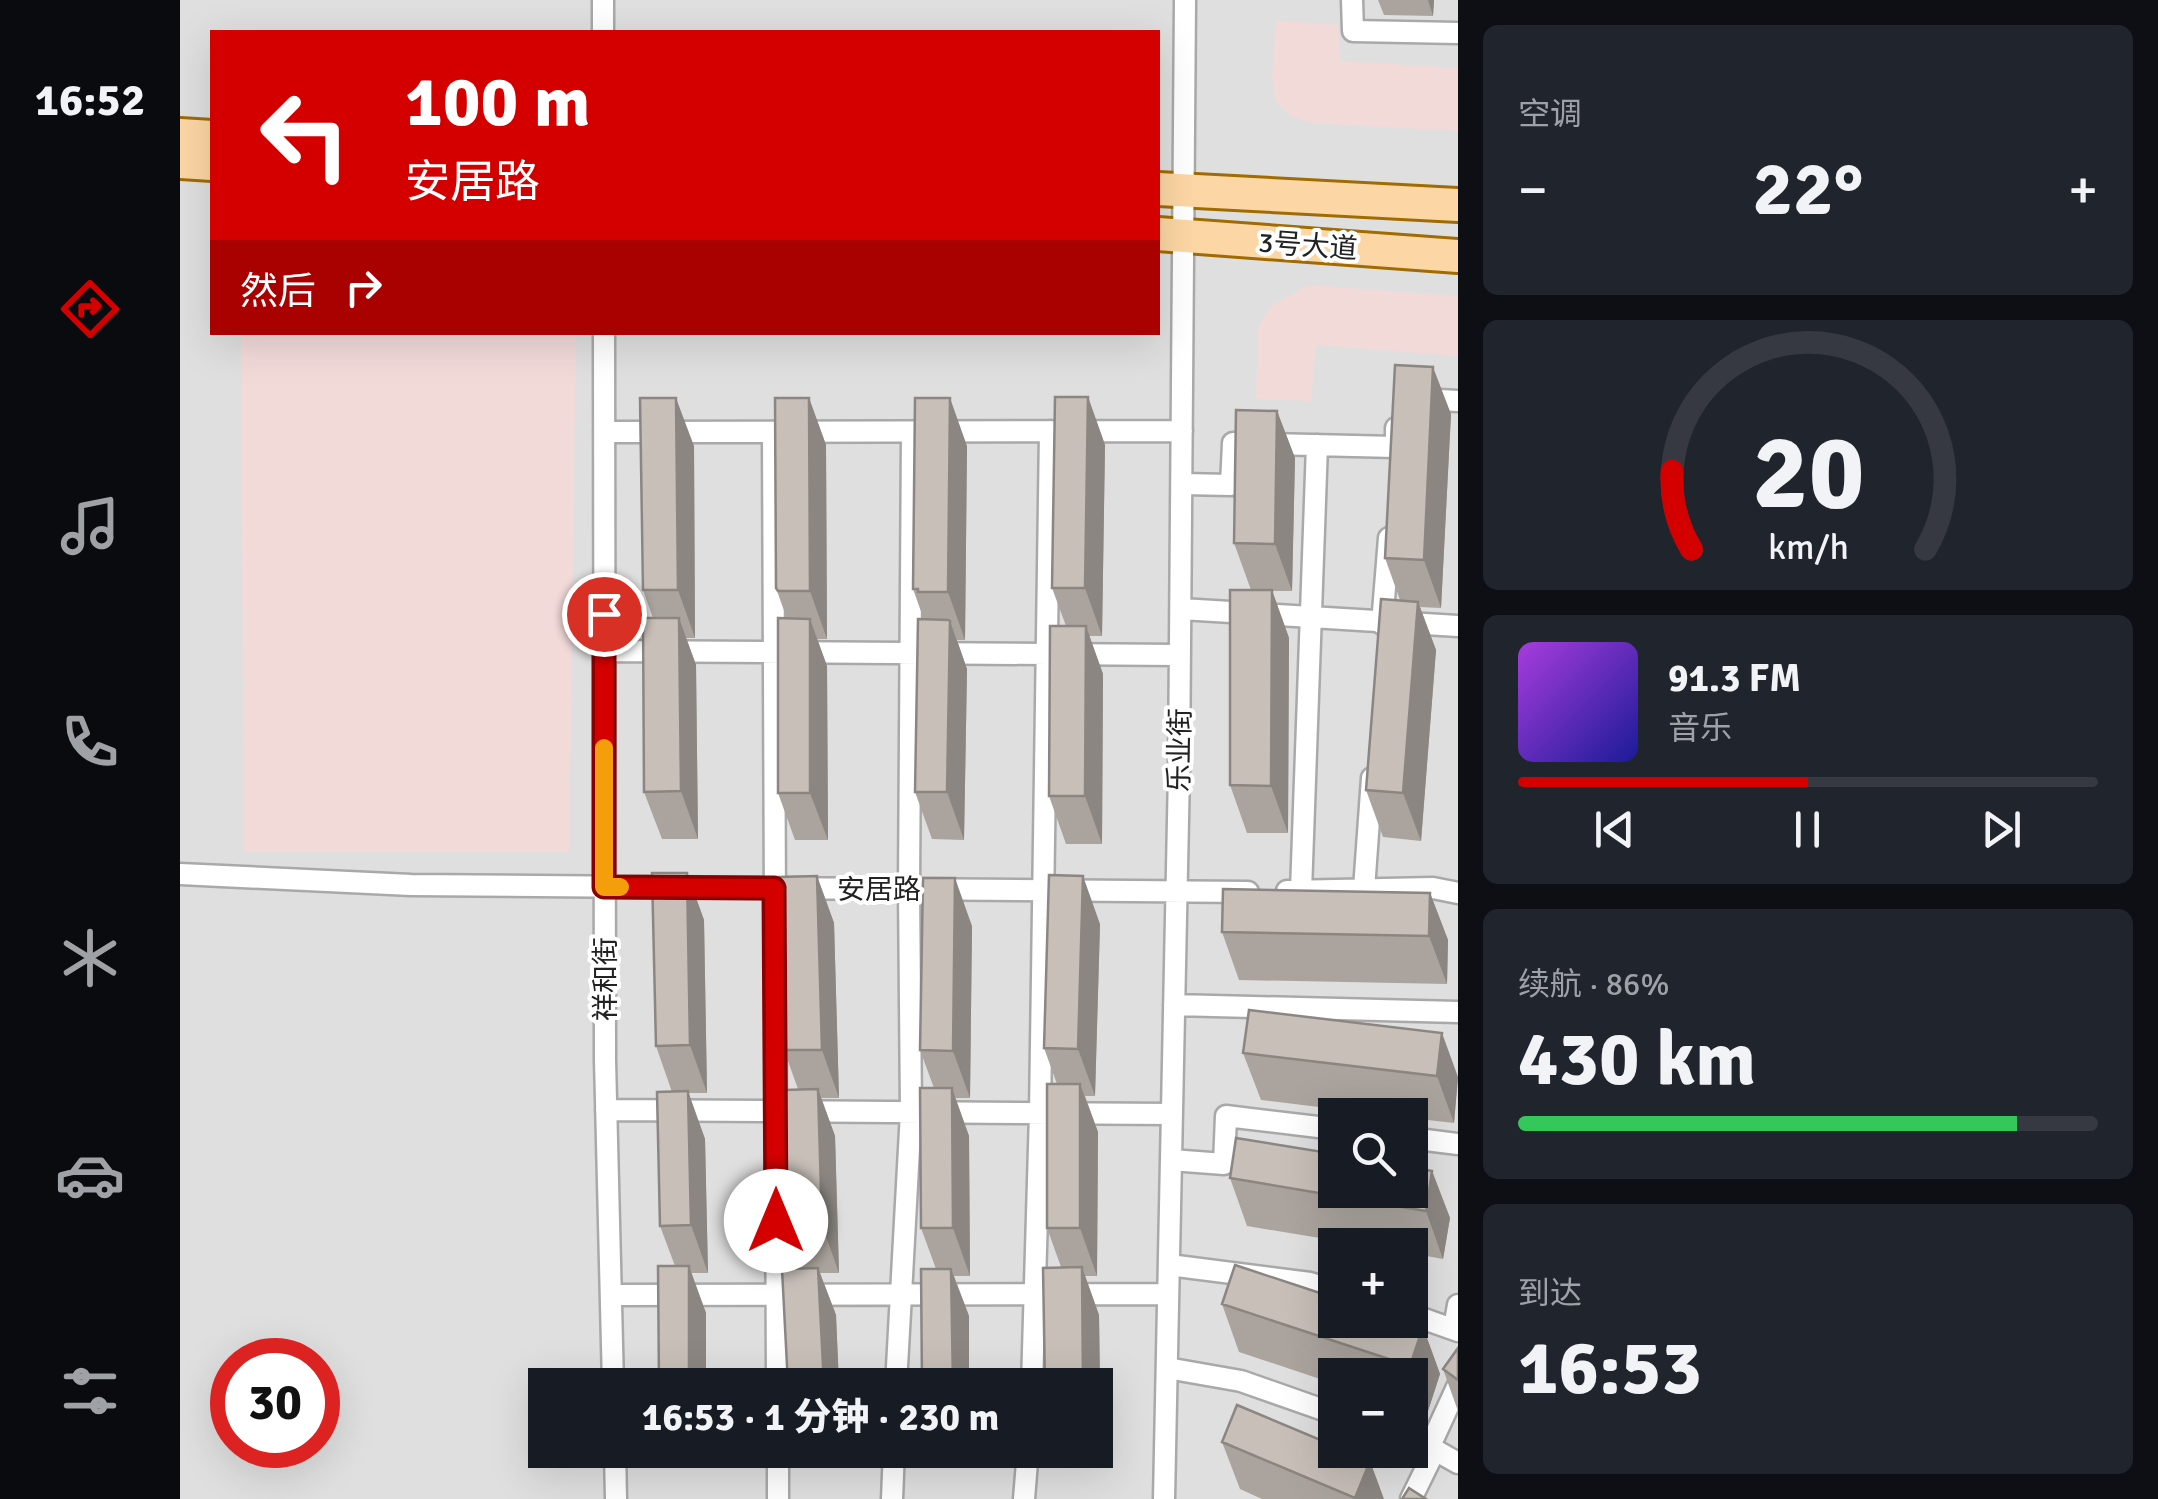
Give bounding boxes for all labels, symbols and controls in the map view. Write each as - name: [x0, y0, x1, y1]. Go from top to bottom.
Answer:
- text: 100 m: [405, 59, 590, 145]
- icon: left: [240, 70, 370, 200]
- text: 16:52: [35, 73, 145, 128]
- text: 空调: [1518, 95, 1582, 134]
- text: 22°: [1753, 143, 1864, 236]
- text: 安居路: [405, 155, 540, 210]
- text: −: [1518, 156, 1548, 224]
- text: +: [2068, 156, 2098, 224]
- street label: 3号大道: [1257, 226, 1359, 266]
- icon: right: [336, 260, 391, 315]
- text: 然后: [240, 268, 316, 315]
- icon: directions: [55, 274, 125, 344]
- text: 20: [1752, 409, 1864, 537]
- icon: music: [55, 491, 125, 561]
- text: km/h: [1768, 525, 1848, 569]
- pin: [562, 572, 647, 657]
- icon: arrive: [577, 587, 632, 642]
- text: 91.3 FM: [1668, 655, 1801, 702]
- icon: phone: [55, 707, 125, 777]
- street label: 乐业街: [1162, 708, 1198, 792]
- text: 音乐: [1668, 709, 1732, 748]
- icon: previous: [1587, 802, 1642, 857]
- icon: pause: [1780, 802, 1835, 857]
- icon: next: [1974, 802, 2029, 857]
- street label: 安居路: [837, 873, 921, 907]
- icon: climate: [55, 923, 125, 993]
- street label: 祥和街: [589, 937, 623, 1021]
- text: 续航 · 86%: [1518, 965, 1669, 1004]
- text: 430 km: [1518, 1013, 1756, 1106]
- map controls: [1318, 1098, 1428, 1468]
- button: search: [1318, 1098, 1428, 1208]
- icon: car: [55, 1140, 125, 1210]
- position arrow: [724, 1169, 828, 1273]
- button: +: [1318, 1228, 1428, 1338]
- text: 到达: [1518, 1274, 1582, 1313]
- text: 16:53: [1518, 1322, 1702, 1415]
- speed limit sign: 30: [210, 1338, 340, 1468]
- icon: filters: [55, 1356, 125, 1426]
- button: −: [1318, 1358, 1428, 1468]
- text: 16:53 · 1 分钟 · 230 m: [642, 1394, 999, 1441]

